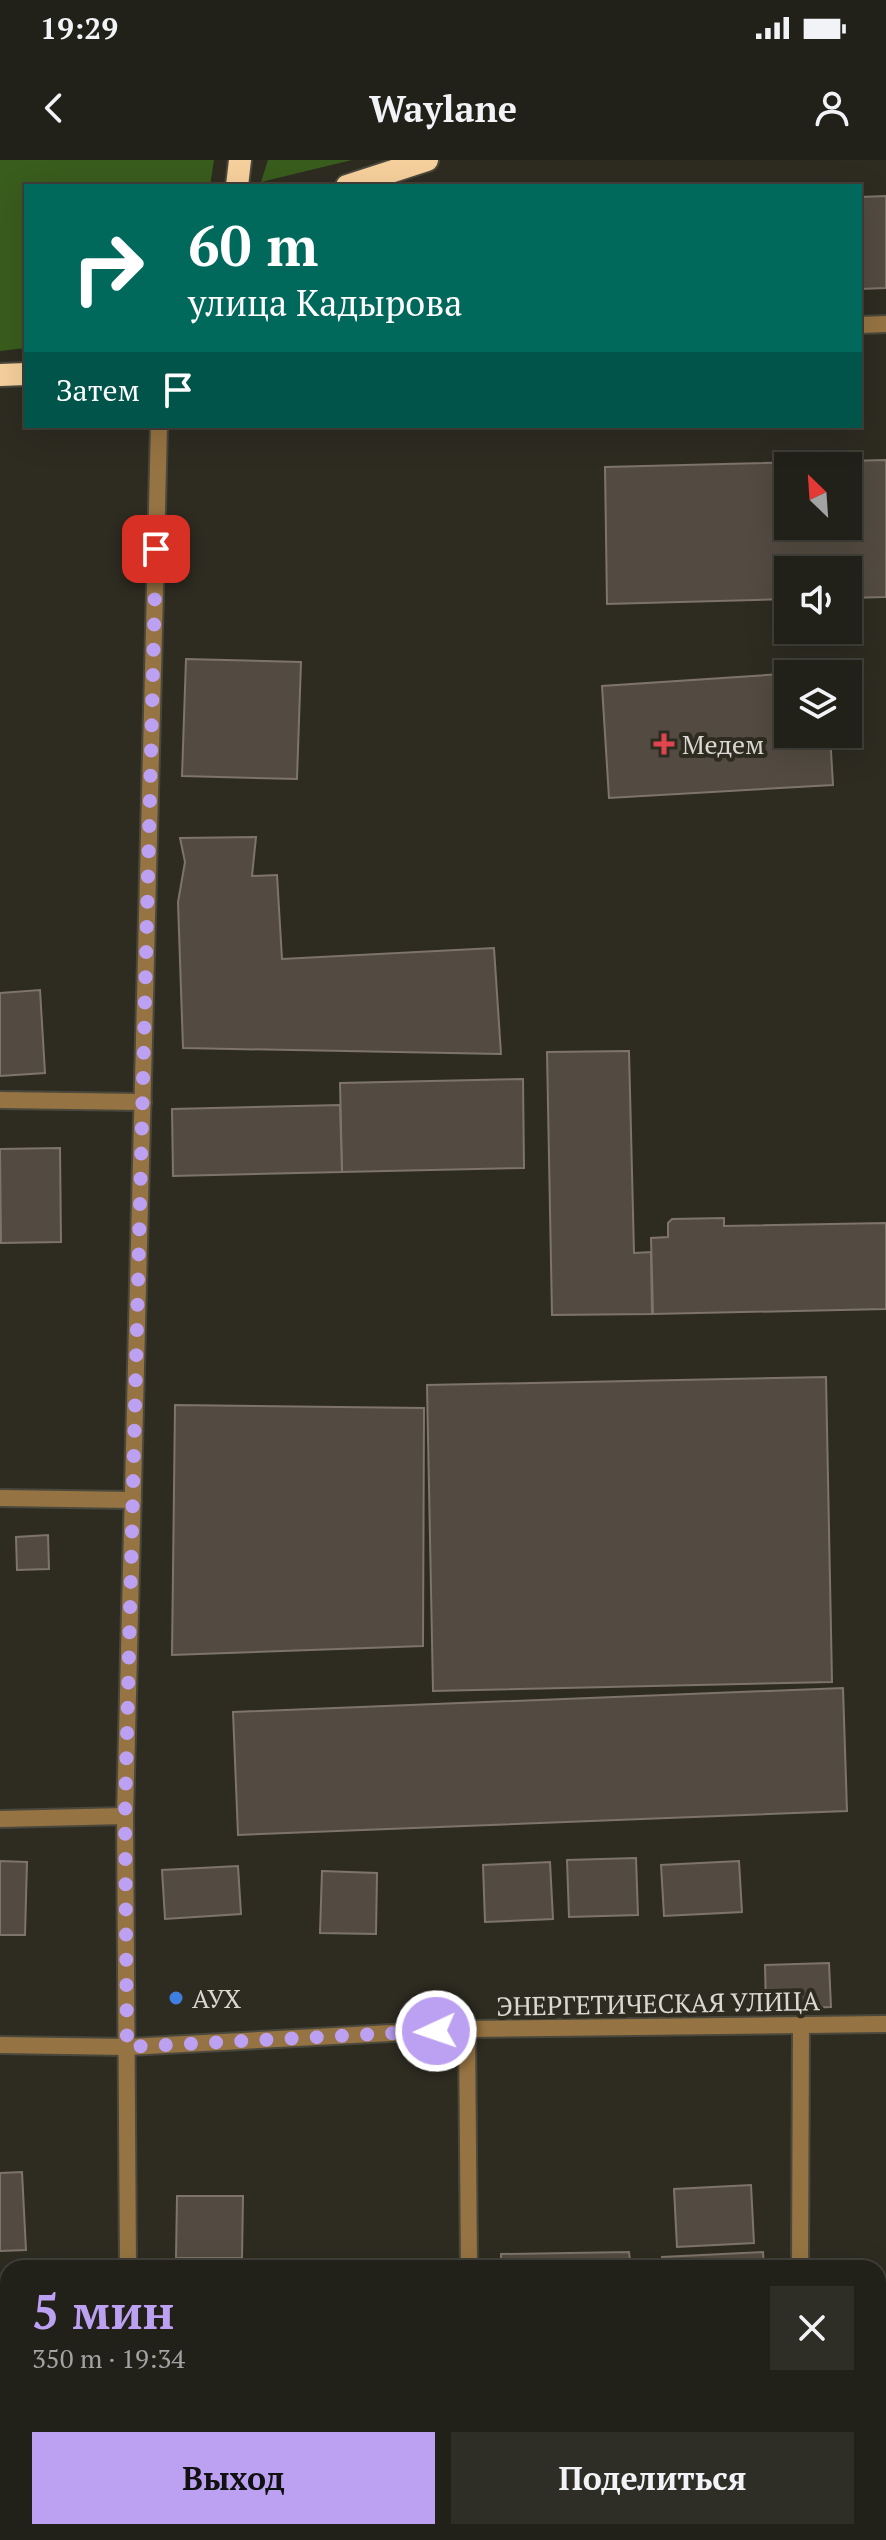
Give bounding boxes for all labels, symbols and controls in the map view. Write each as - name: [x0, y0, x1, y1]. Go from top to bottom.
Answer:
- text: 19:29: [40, 8, 118, 48]
- text: Waylane: [369, 85, 517, 132]
- icon: back: [32, 86, 76, 130]
- icon: person: [810, 86, 854, 130]
- text: 60 m: [188, 208, 318, 282]
- icon: right: [56, 216, 160, 320]
- text: улица Кадырова: [188, 279, 462, 326]
- icon: arrive: [156, 368, 200, 412]
- text: Затем: [56, 370, 140, 410]
- north arrow: [774, 452, 862, 540]
- map controls: [774, 452, 862, 748]
- pin: [122, 515, 190, 583]
- icon: arrive: [134, 527, 178, 571]
- button: sound: [774, 556, 862, 644]
- button: layers: [774, 660, 862, 748]
- place label: Медем: [682, 727, 764, 761]
- marker: Медем: [653, 733, 675, 755]
- place label: АУХ: [192, 1981, 242, 2015]
- street label: ЭНЕРГЕТИЧЕСКАЯ УЛИЦА: [496, 1983, 820, 2023]
- marker: АУХ: [167, 1989, 185, 2007]
- position arrow: [394, 1989, 478, 2073]
- text: 5 мин: [32, 2279, 174, 2343]
- button: close: [770, 2286, 854, 2370]
- text: 350 m · 19:34: [32, 2341, 185, 2375]
- button: Выход: [32, 2432, 435, 2524]
- button: Поделиться: [451, 2432, 854, 2524]

